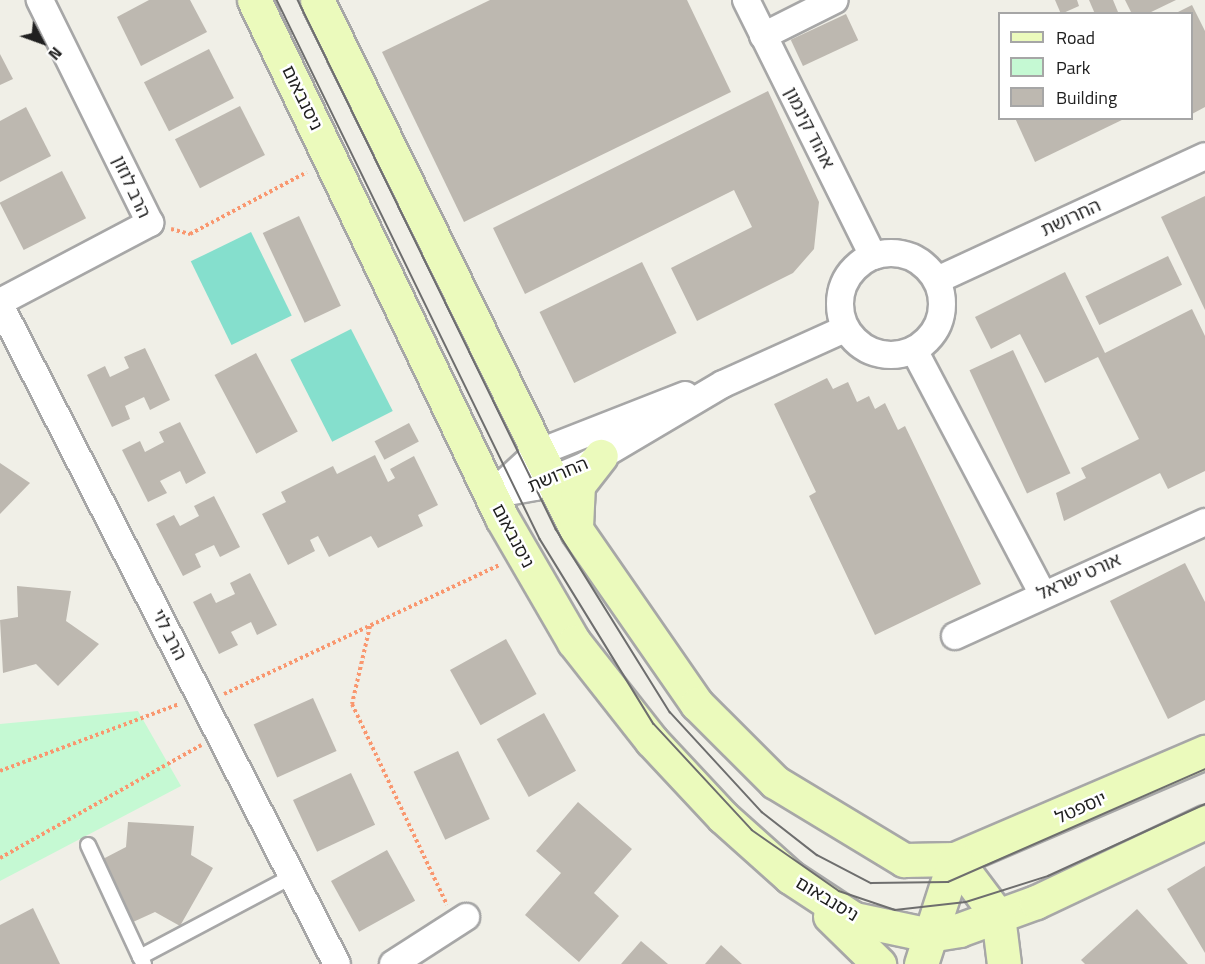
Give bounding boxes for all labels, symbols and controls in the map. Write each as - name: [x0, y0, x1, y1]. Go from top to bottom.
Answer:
- north arrow: [12, 12, 72, 72]
- legend: [998, 12, 1193, 120]
- text: Road: [1056, 24, 1095, 51]
- text: N: [43, 42, 68, 66]
- text: Park: [1056, 54, 1090, 81]
- street label: ניסנבאום: [277, 62, 327, 134]
- street label: אהוד קינמון: [779, 84, 839, 172]
- text: Building: [1056, 84, 1117, 111]
- street label: הרב לוזון: [107, 152, 155, 222]
- street label: החרושת: [1038, 195, 1104, 241]
- street label: החרושת: [525, 453, 591, 497]
- street label: ניסנבאום: [487, 500, 539, 572]
- street label: אורט ישראל: [1034, 549, 1124, 605]
- street label: הרב לוי: [147, 606, 191, 664]
- street label: יוספטל: [1052, 787, 1110, 829]
- street label: ניסנבאום: [792, 872, 862, 926]

